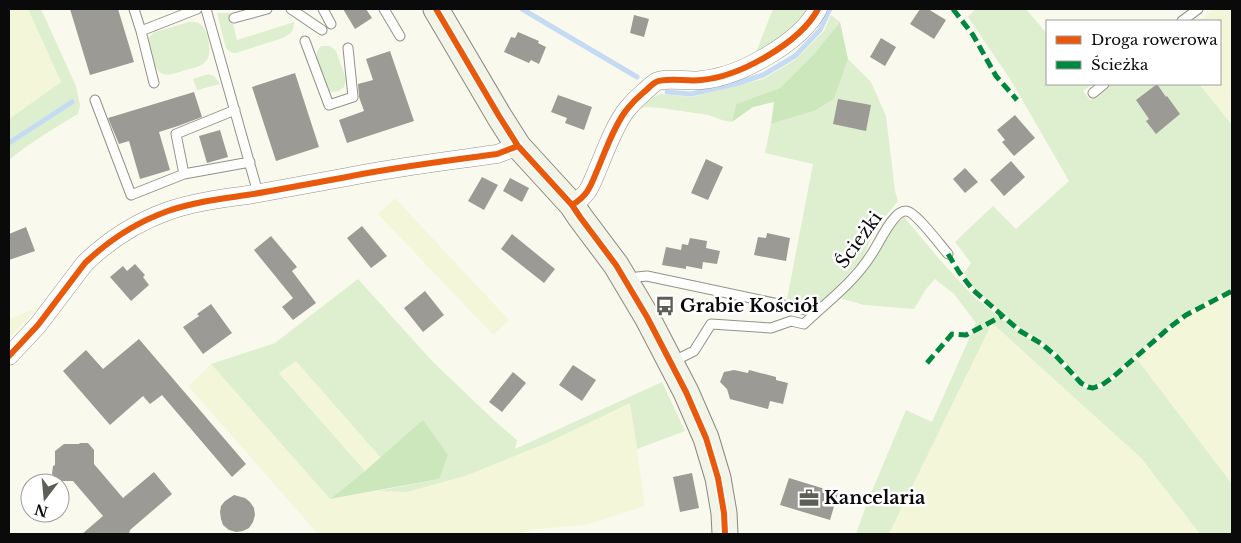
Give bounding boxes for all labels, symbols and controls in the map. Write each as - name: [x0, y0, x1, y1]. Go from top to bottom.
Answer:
- legend: [1046, 20, 1221, 85]
- text: Droga rowerowa: [1091, 30, 1218, 49]
- text: Ścieżka: [1091, 55, 1149, 74]
- street label: Ścieżki: [830, 207, 887, 273]
- bus stop icon: Grabie Kościół: [654, 295, 676, 317]
- place label: Grabie Kościół: [680, 295, 819, 317]
- north arrow: [20, 473, 70, 523]
- office icon: Kancelaria: [798, 487, 820, 509]
- place label: Kancelaria: [824, 487, 926, 509]
- text: N: [33, 500, 50, 521]

